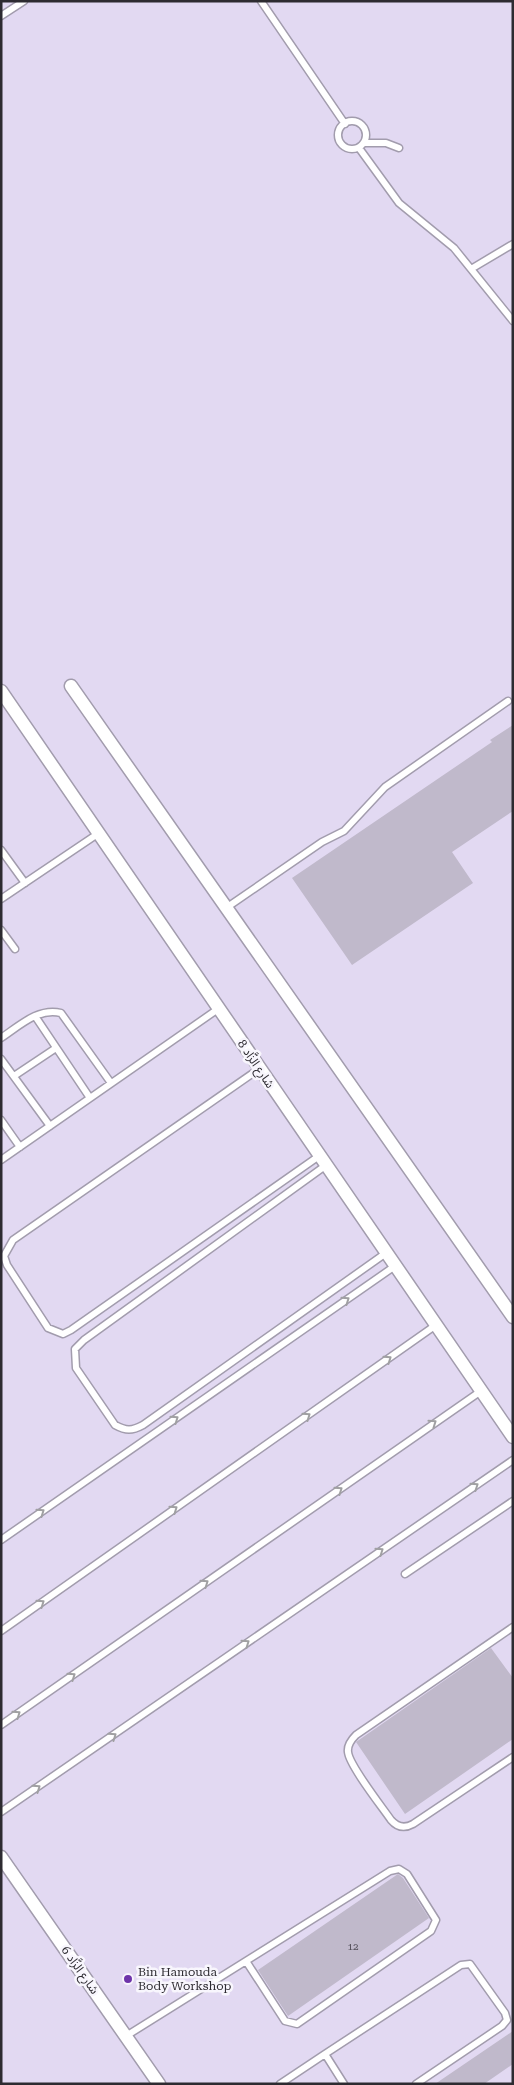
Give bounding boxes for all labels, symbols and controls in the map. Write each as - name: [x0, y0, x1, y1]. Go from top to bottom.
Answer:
- street label: شارع الزَّاد 8: [233, 1036, 279, 1092]
- one-way arrow: [340, 1297, 350, 1306]
- one-way arrow: [382, 1356, 392, 1365]
- one-way arrow: [301, 1413, 311, 1422]
- one-way arrow: [169, 1416, 178, 1425]
- one-way arrow: [428, 1420, 437, 1429]
- one-way arrow: [469, 1483, 478, 1492]
- one-way arrow: [333, 1487, 342, 1496]
- one-way arrow: [168, 1506, 178, 1515]
- one-way arrow: [35, 1509, 45, 1518]
- one-way arrow: [374, 1548, 384, 1557]
- one-way arrow: [200, 1580, 209, 1589]
- one-way arrow: [35, 1600, 45, 1609]
- one-way arrow: [241, 1640, 250, 1649]
- one-way arrow: [66, 1673, 76, 1682]
- one-way arrow: [11, 1711, 21, 1720]
- one-way arrow: [107, 1733, 116, 1742]
- one-way arrow: [31, 1785, 41, 1794]
- house number: 12: [347, 1941, 359, 1952]
- street label: شارع الزَّاد 6: [57, 1942, 103, 1998]
- place label: Bin Hamouda Body Workshop: [138, 1965, 232, 1993]
- marker: Bin Hamouda Body Workshop: [122, 1973, 134, 1985]

